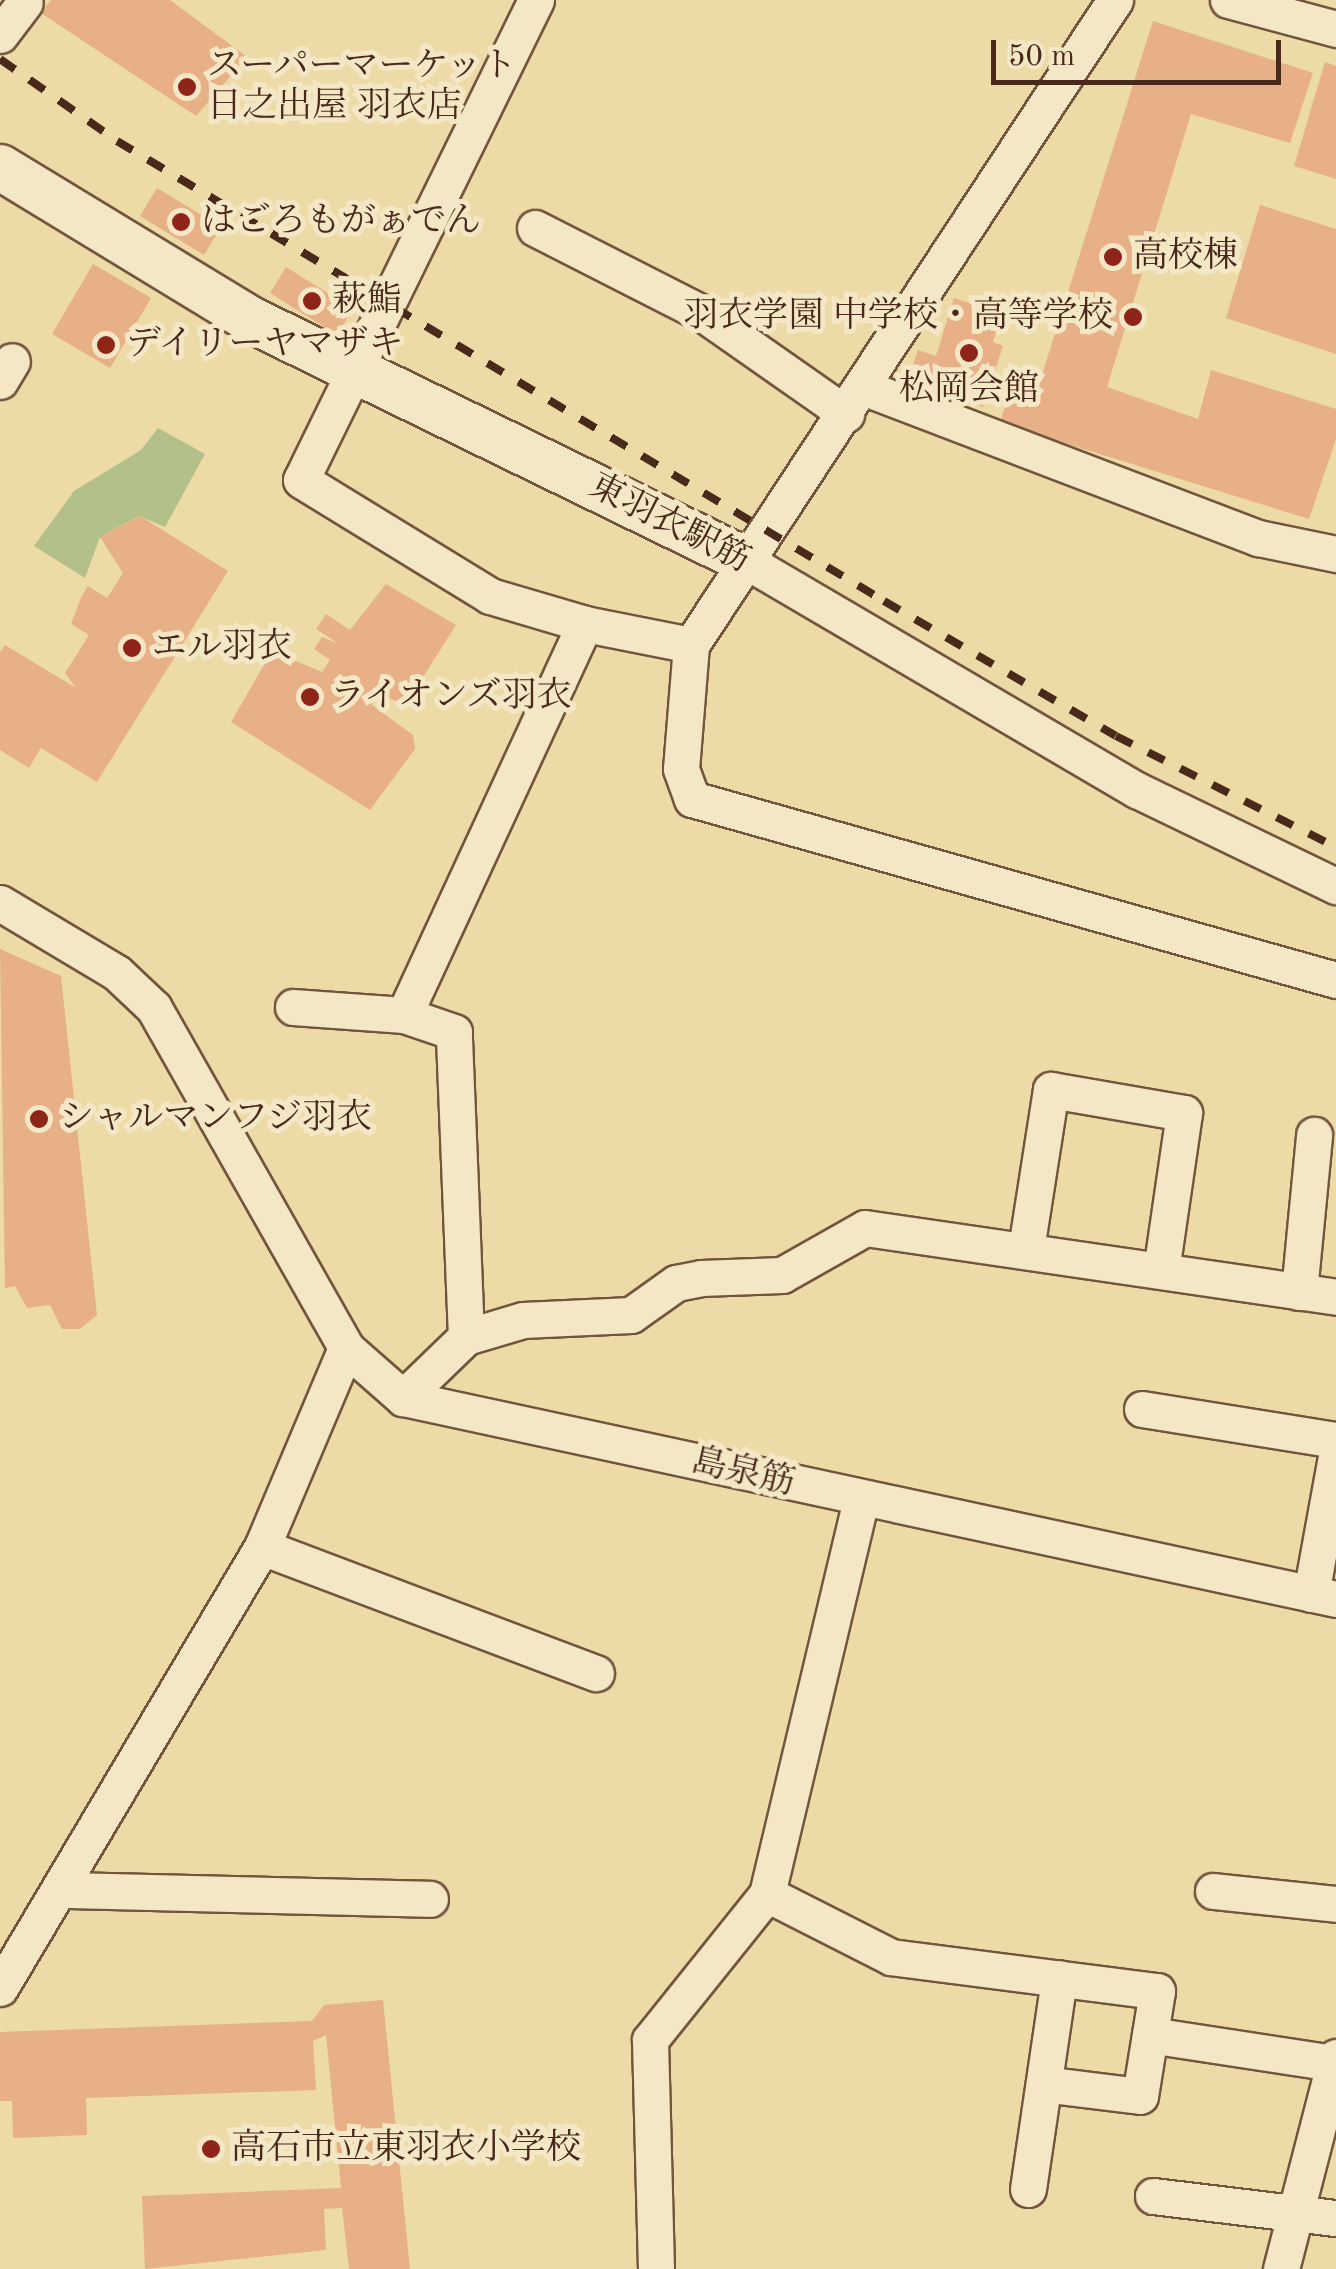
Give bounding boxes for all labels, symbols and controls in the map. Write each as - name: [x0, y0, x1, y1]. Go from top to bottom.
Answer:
- scale bar: [996, 20, 1286, 82]
- text: 50 m: [1008, 42, 1075, 72]
- place label: スーパーマーケット 日之出屋 羽衣店: [207, 46, 520, 128]
- marker: スーパーマーケット 日之出屋 羽衣店: [176, 76, 198, 98]
- place label: はごろもがぁでん: [201, 201, 481, 243]
- marker: はごろもがぁでん: [170, 211, 192, 233]
- place label: 高校棟: [1133, 236, 1238, 278]
- marker: 高校棟: [1102, 246, 1124, 268]
- place label: 萩鮨: [332, 280, 402, 322]
- marker: 萩鮨: [301, 290, 323, 312]
- place label: 羽衣学園 中学校・高等学校: [683, 296, 1113, 338]
- marker: 羽衣学園 中学校・高等学校: [1122, 306, 1144, 328]
- place label: デイリーヤマザキ: [126, 324, 406, 366]
- marker: デイリーヤマザキ: [95, 334, 117, 356]
- marker: 松岡会館: [958, 342, 980, 364]
- place label: 松岡会館: [899, 369, 1039, 411]
- street label: 東羽衣駅筋: [582, 466, 756, 582]
- place label: エル羽衣: [152, 627, 292, 669]
- marker: エル羽衣: [121, 637, 143, 659]
- place label: ライオンズ羽衣: [330, 676, 575, 718]
- marker: ライオンズ羽衣: [299, 686, 321, 708]
- place label: シャルマンフジ羽衣: [59, 1098, 374, 1140]
- marker: シャルマンフジ羽衣: [28, 1108, 50, 1130]
- street label: 島泉筋: [687, 1441, 799, 1505]
- place label: 高石市立東羽衣小学校: [231, 2128, 581, 2170]
- marker: 高石市立東羽衣小学校: [200, 2138, 222, 2160]

